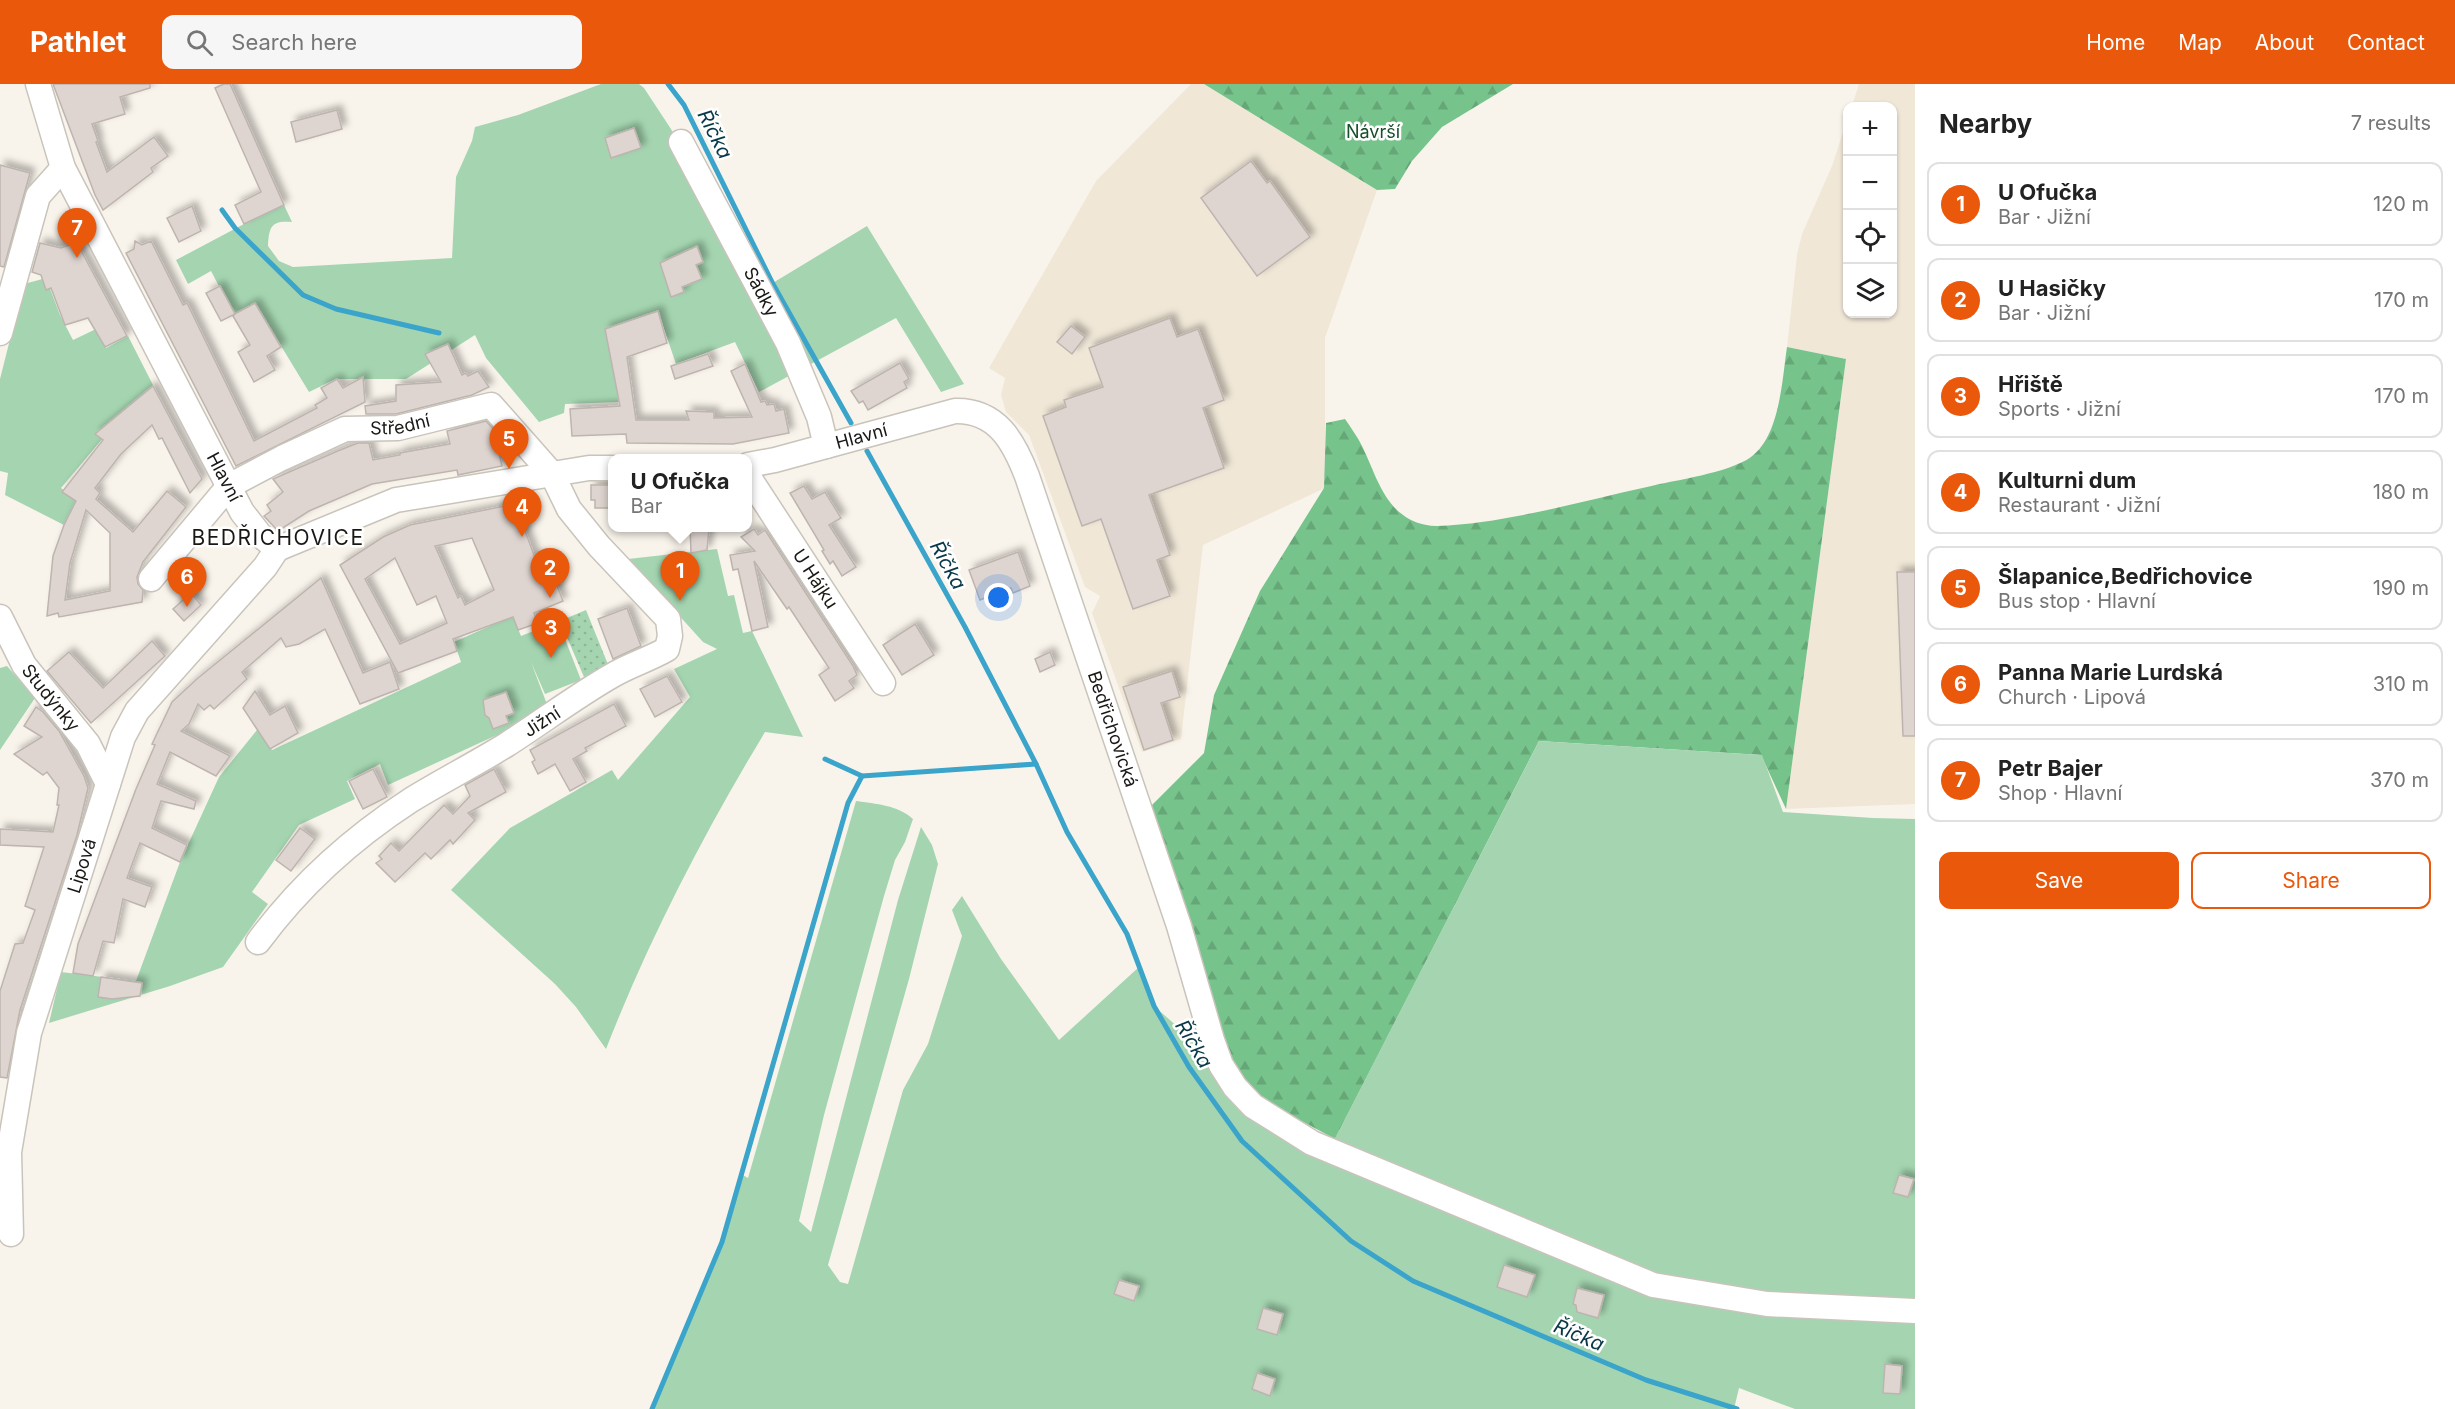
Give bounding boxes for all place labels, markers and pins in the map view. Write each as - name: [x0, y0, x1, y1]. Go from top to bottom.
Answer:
- pin: 7: [58, 208, 97, 258]
- pin: 5: [490, 420, 528, 469]
- pin: 4: [502, 488, 542, 537]
- pin: 2: [530, 548, 570, 598]
- pin: 1: [660, 552, 700, 601]
- pin: 6: [168, 558, 207, 607]
- pin: 3: [532, 608, 570, 658]

